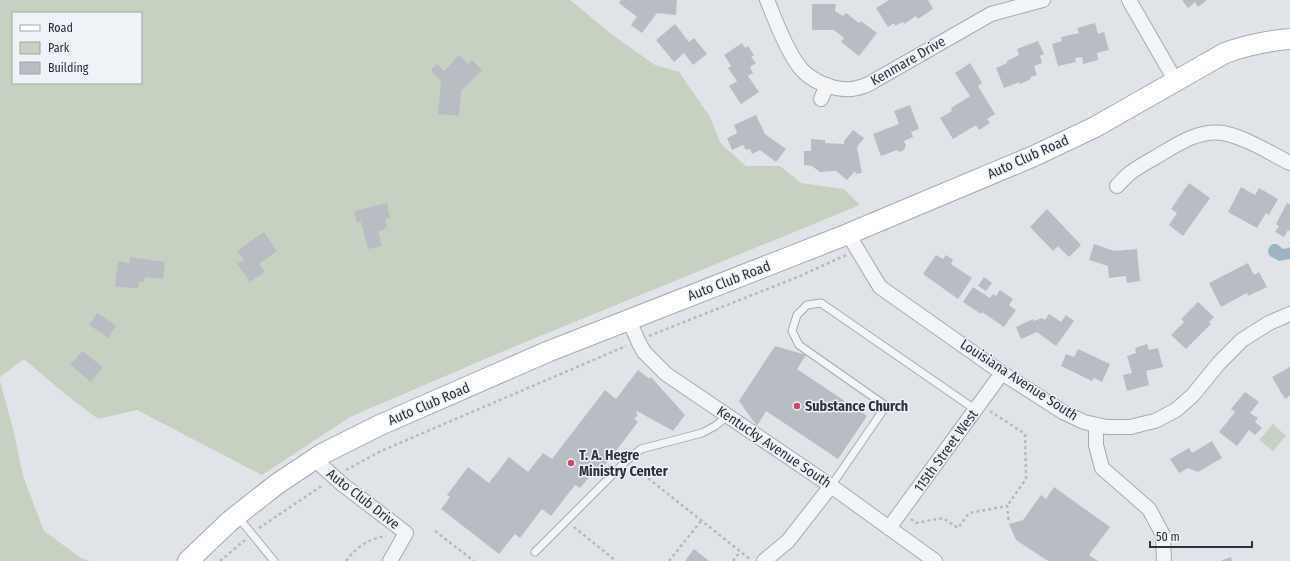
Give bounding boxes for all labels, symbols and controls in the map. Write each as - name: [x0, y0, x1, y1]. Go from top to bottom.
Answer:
- legend: [12, 12, 142, 84]
- text: Road: [48, 21, 73, 35]
- street label: Kenmare Drive: [868, 33, 948, 89]
- text: Park: [48, 41, 70, 55]
- text: Building: [48, 61, 89, 75]
- street label: Auto Club Road: [985, 131, 1071, 183]
- street label: Auto Club Road: [685, 257, 773, 305]
- street label: Louisiana Avenue South: [957, 336, 1081, 424]
- street label: Auto Club Road: [385, 379, 473, 429]
- place label: Substance Church: [805, 398, 908, 415]
- marker: Substance Church: [792, 401, 802, 411]
- street label: Kentucky Avenue South: [714, 402, 834, 492]
- street label: 115th Street West: [910, 406, 982, 496]
- place label: T. A. Hegre Ministry Center: [579, 447, 669, 480]
- marker: T. A. Hegre Ministry Center: [566, 458, 576, 468]
- street label: Auto Club Drive: [323, 465, 403, 533]
- scale bar: [1150, 523, 1252, 549]
- text: 50 m: [1156, 530, 1180, 544]

